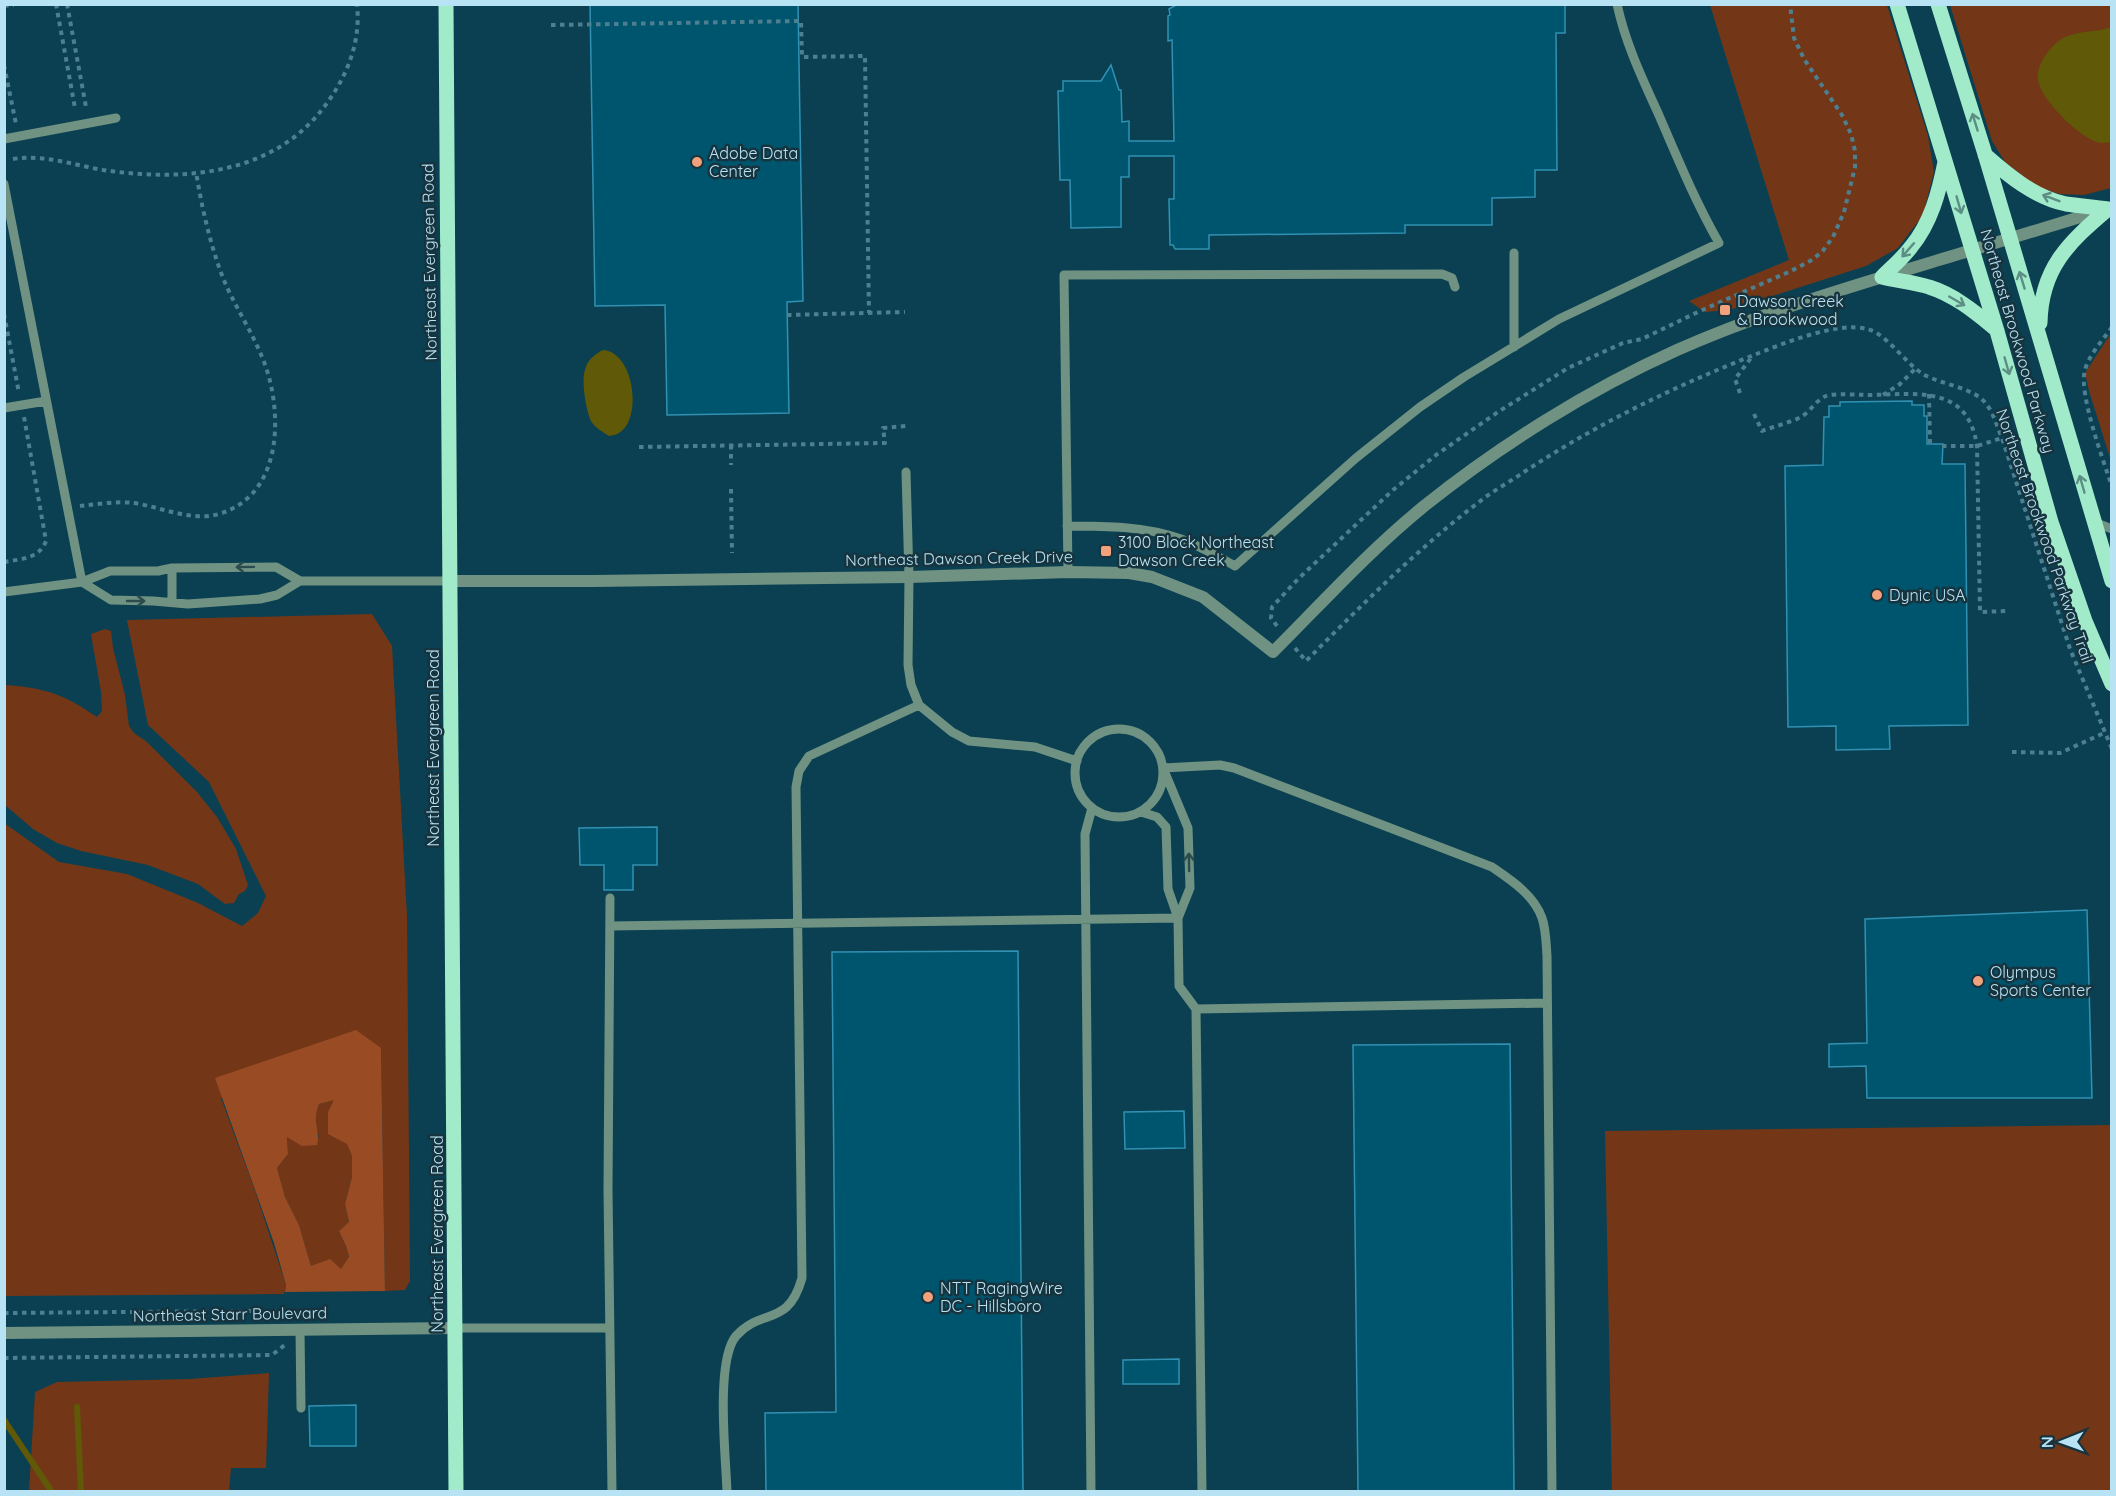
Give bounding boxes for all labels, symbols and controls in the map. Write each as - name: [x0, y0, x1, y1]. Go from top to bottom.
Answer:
- one-way arrow: [1969, 113, 1980, 132]
- place label: Adobe Data Center: [709, 143, 798, 181]
- marker: Adobe Data Center: [690, 155, 704, 169]
- street label: Northeast Evergreen Road: [417, 163, 441, 361]
- one-way arrow: [2042, 192, 2061, 203]
- one-way arrow: [1954, 195, 1965, 214]
- street label: Northeast Brookwood Parkway: [1976, 227, 2060, 455]
- one-way arrow: [1901, 243, 1915, 258]
- one-way arrow: [2016, 271, 2027, 290]
- place label: Dawson Creek & Brookwood: [1737, 291, 1844, 329]
- one-way arrow: [1948, 295, 1965, 307]
- marker: Dawson Creek & Brookwood: [1718, 303, 1732, 317]
- one-way arrow: [2002, 356, 2014, 375]
- street label: Northeast Brookwood Parkway Trail: [1992, 406, 2098, 666]
- one-way arrow: [2076, 475, 2087, 494]
- place label: 3100 Block Northeast Dawson Creek: [1118, 532, 1274, 570]
- marker: 3100 Block Northeast Dawson Creek: [1099, 544, 1113, 558]
- street label: Northeast Dawson Creek Drive: [845, 546, 1073, 570]
- one-way arrow: [236, 561, 256, 573]
- place label: Dynic USA: [1889, 585, 1966, 605]
- marker: Dynic USA: [1870, 588, 1884, 602]
- one-way arrow: [125, 595, 145, 607]
- street label: Northeast Evergreen Road: [423, 649, 443, 847]
- one-way arrow: [1183, 853, 1195, 873]
- place label: Olympus Sports Center: [1990, 962, 2091, 1000]
- marker: Olympus Sports Center: [1971, 974, 1985, 988]
- street label: Northeast Evergreen Road: [427, 1135, 447, 1333]
- place label: NTT RagingWire DC - Hillsboro: [940, 1278, 1063, 1316]
- marker: NTT RagingWire DC - Hillsboro: [921, 1290, 935, 1304]
- street label: Northeast Starr Boulevard: [133, 1302, 327, 1326]
- north arrow: [2032, 1412, 2092, 1472]
- text: N: [2037, 1436, 2057, 1448]

